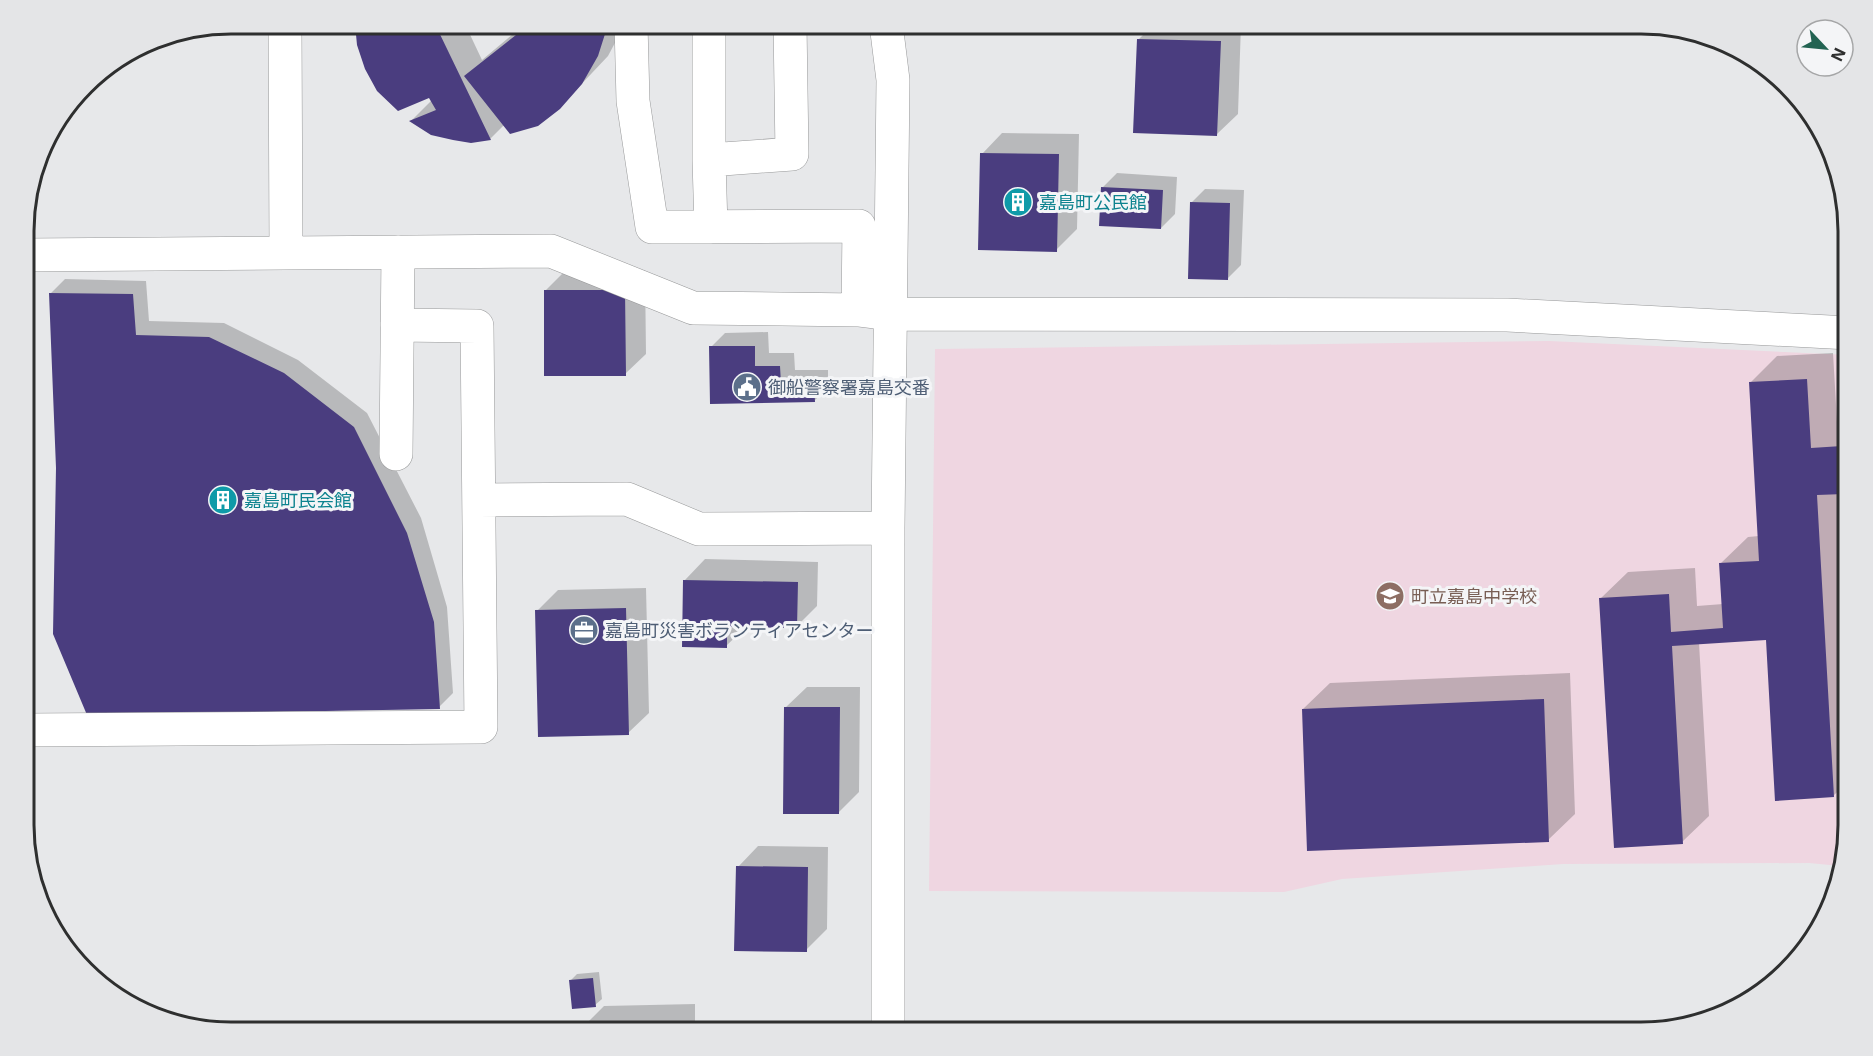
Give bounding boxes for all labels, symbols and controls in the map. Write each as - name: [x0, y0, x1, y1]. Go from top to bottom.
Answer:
- north arrow: [1795, 18, 1855, 78]
- text: N: [1827, 45, 1850, 64]
- building icon: 嘉島町公民館: [1002, 186, 1034, 218]
- place label: 嘉島町公民館: [1039, 192, 1147, 213]
- public building icon: 御船警察署嘉島交番: [731, 371, 763, 403]
- place label: 御船警察署嘉島交番: [768, 377, 930, 398]
- building icon: 嘉島町民会館: [207, 484, 239, 516]
- place label: 嘉島町民会館: [244, 490, 352, 511]
- school or university icon: 町立嘉島中学校: [1374, 580, 1406, 612]
- place label: 町立嘉島中学校: [1411, 586, 1537, 607]
- office icon: 嘉島町災害ボランティアセンター: [568, 614, 600, 646]
- place label: 嘉島町災害ボランティアセンター: [605, 620, 874, 641]

